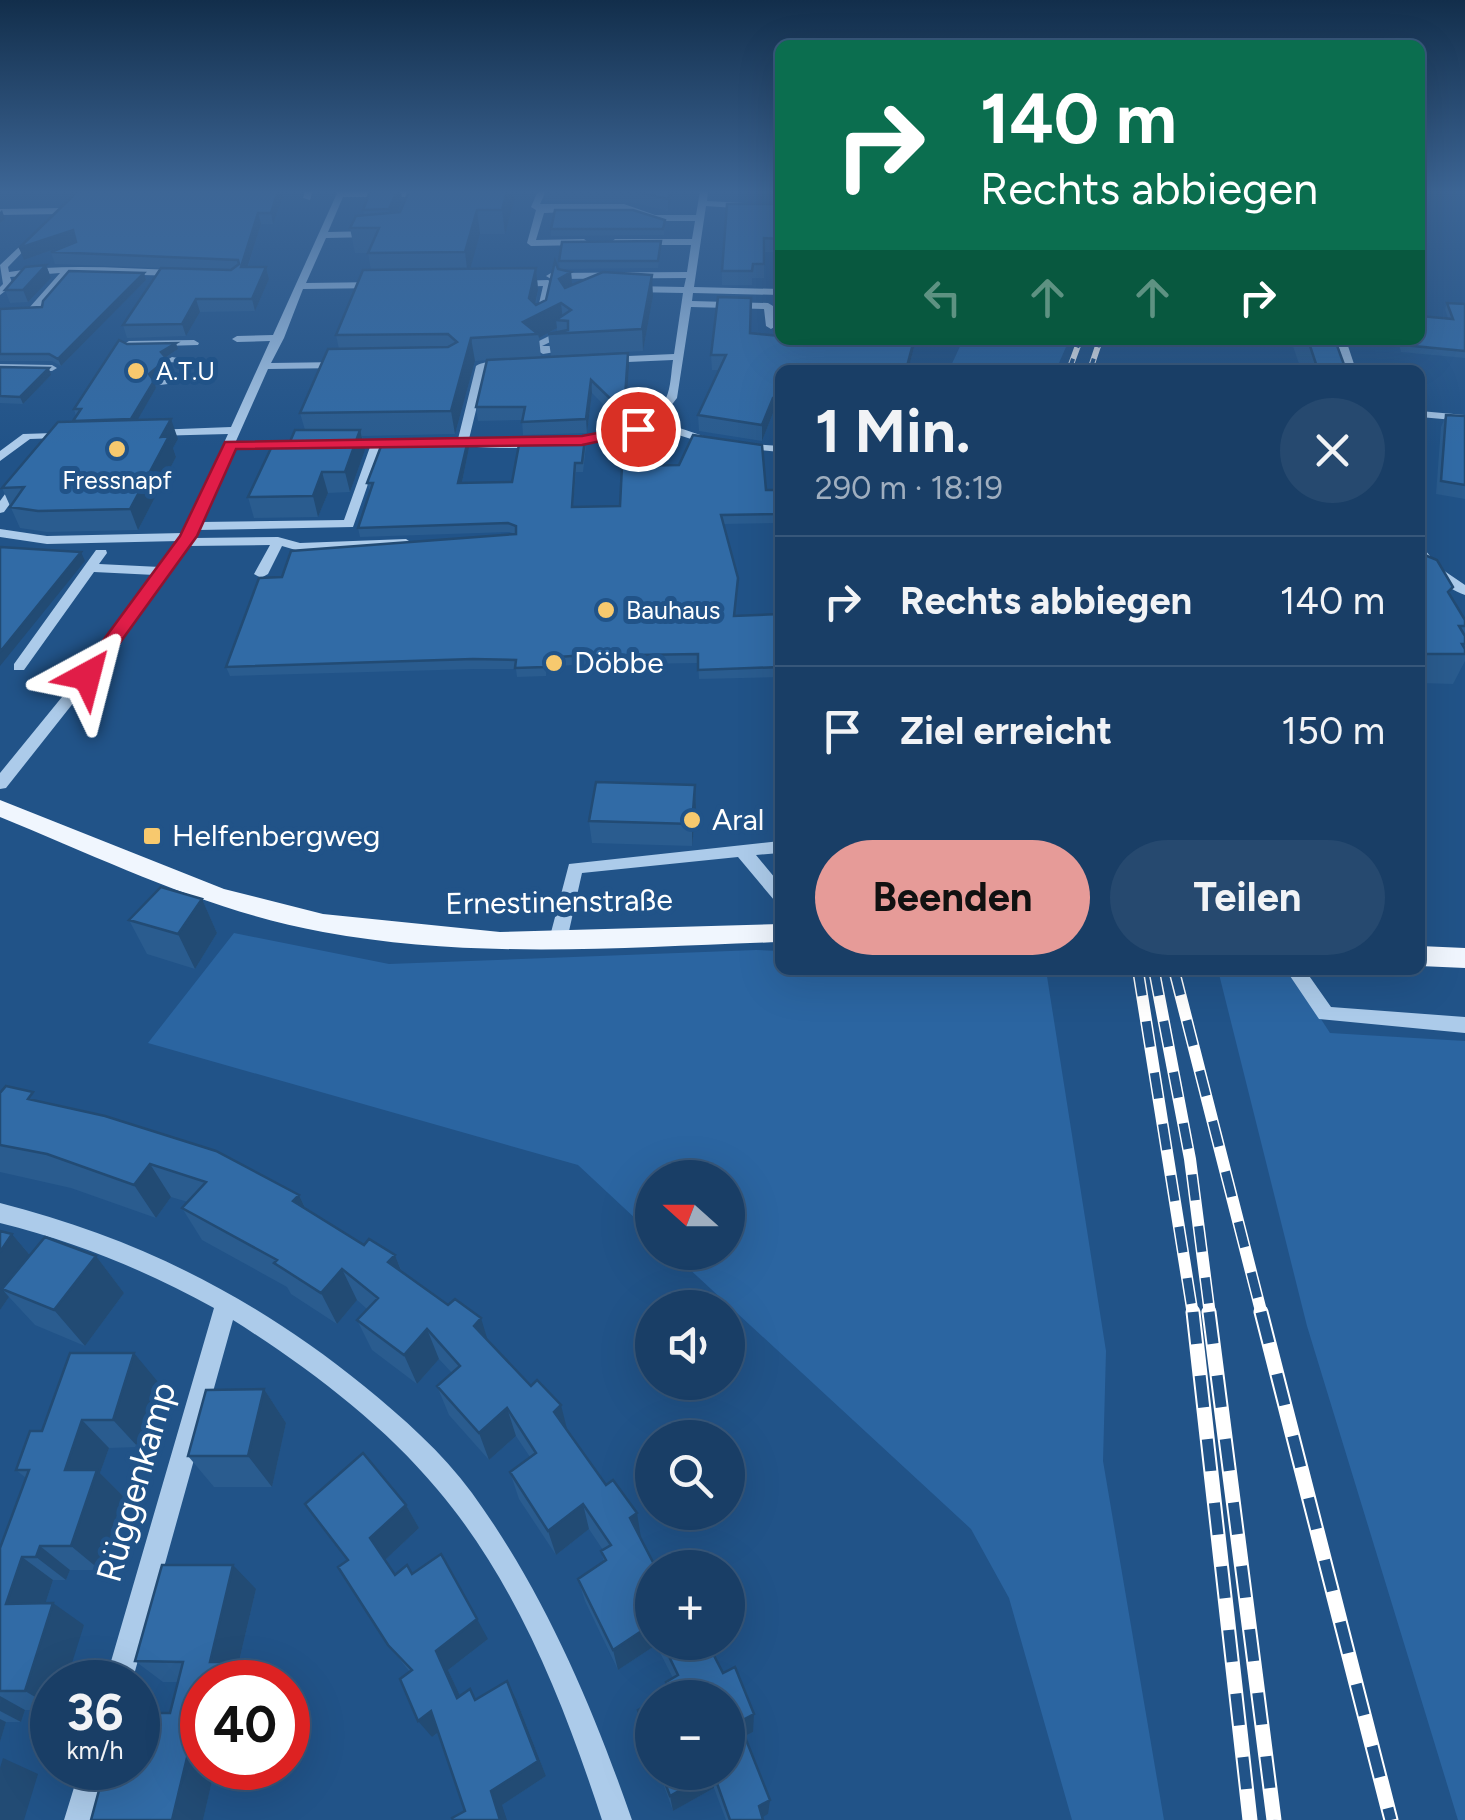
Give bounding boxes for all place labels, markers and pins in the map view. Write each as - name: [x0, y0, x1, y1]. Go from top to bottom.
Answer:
- place label: A.T.U: [156, 356, 215, 386]
- marker: A.T.U: [125, 360, 147, 382]
- pin: [596, 387, 681, 472]
- marker: Fressnapf: [106, 438, 128, 460]
- place label: Fressnapf: [62, 465, 172, 495]
- place label: Bauhaus: [626, 595, 720, 625]
- marker: Bauhaus: [595, 599, 617, 621]
- place label: Döbbe: [574, 644, 664, 681]
- marker: Döbbe: [543, 652, 565, 674]
- place label: Aral: [712, 801, 764, 838]
- marker: Aral: [681, 809, 703, 831]
- place label: Helfenbergweg: [172, 817, 380, 854]
- marker: Helfenbergweg: [141, 825, 163, 847]

